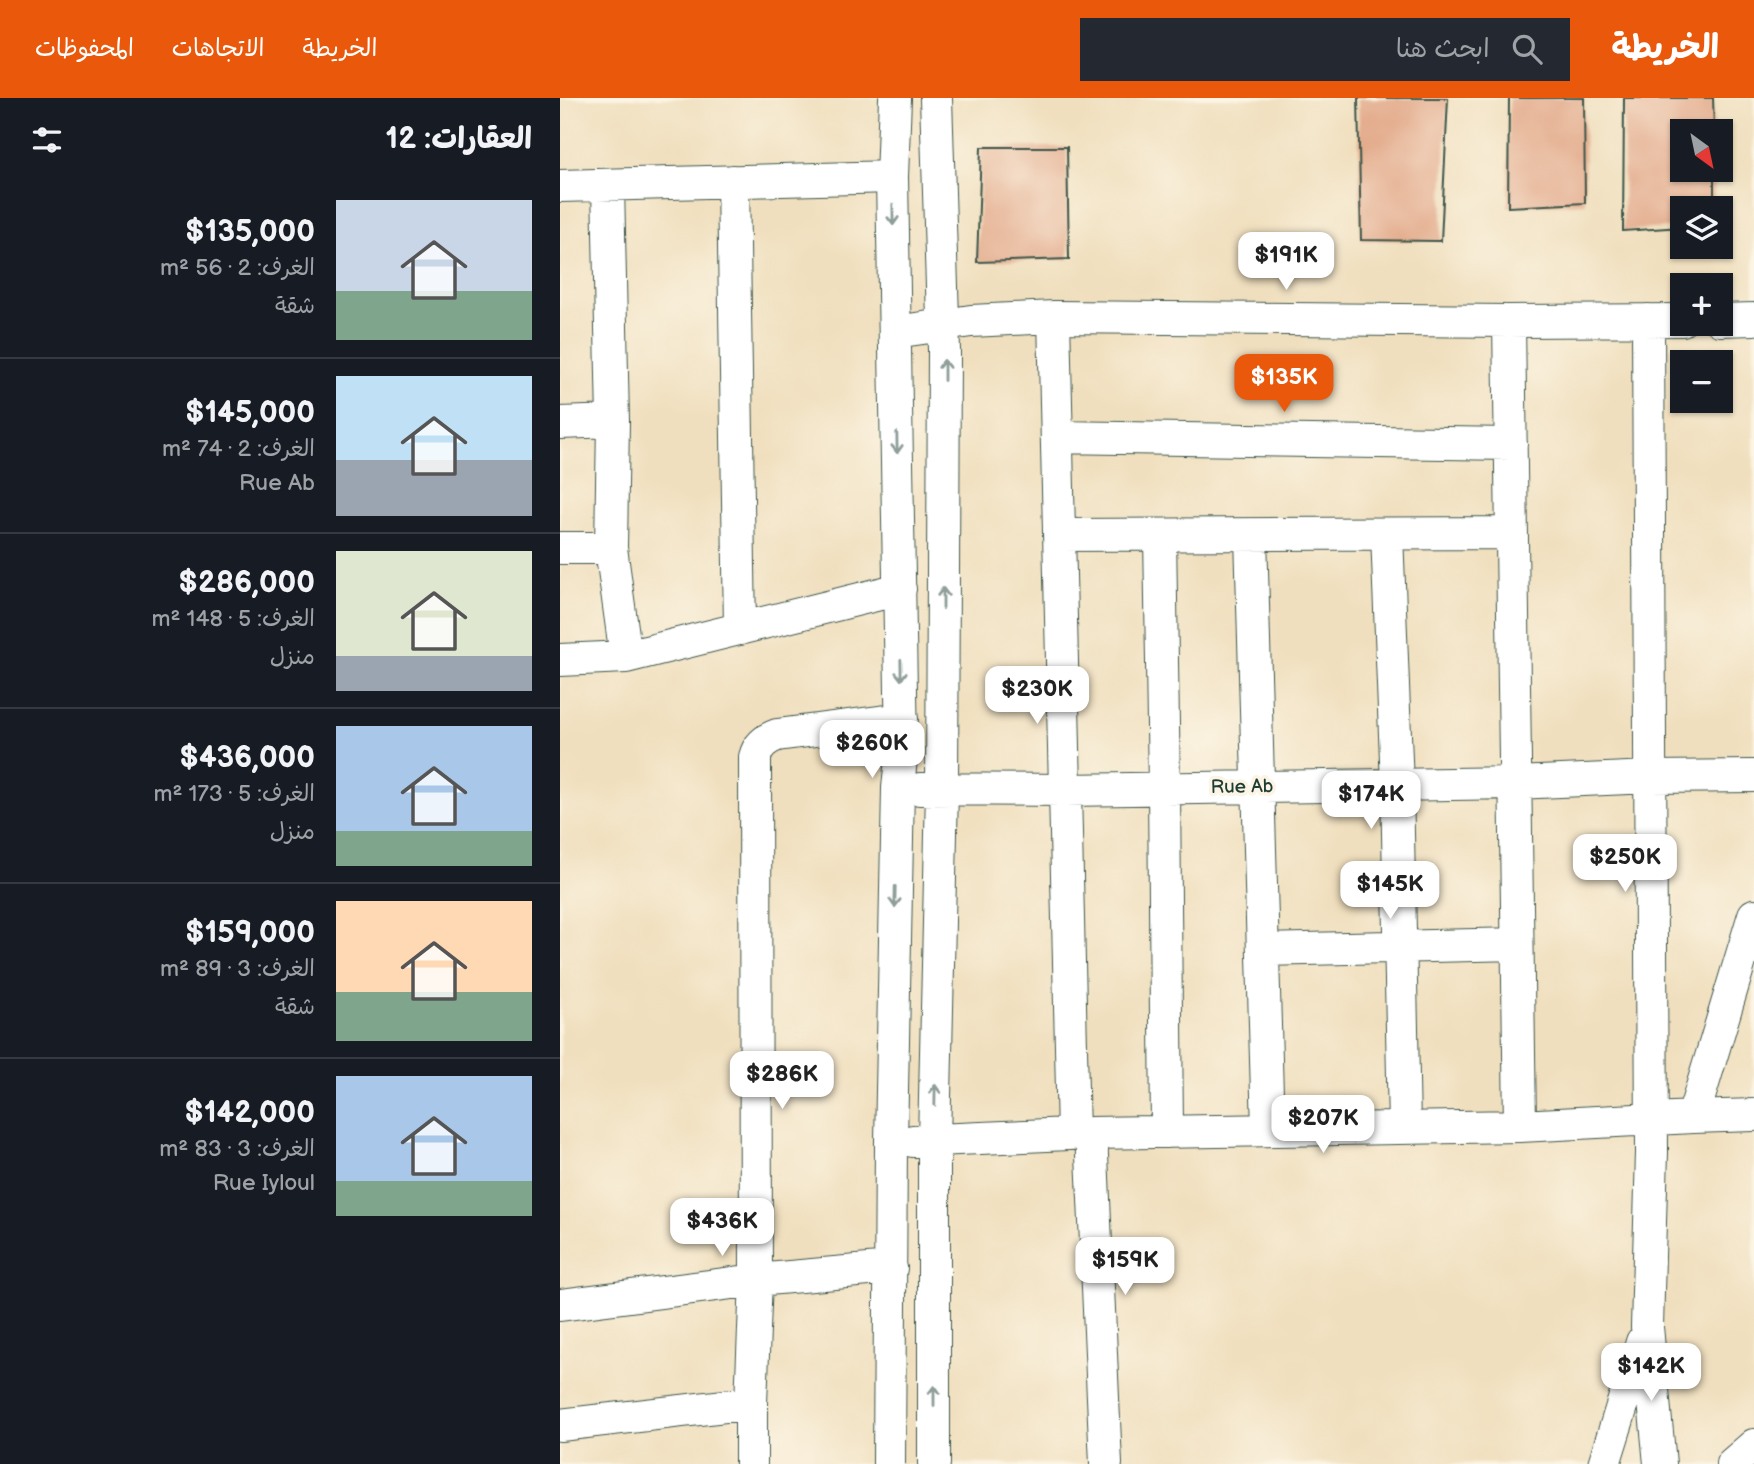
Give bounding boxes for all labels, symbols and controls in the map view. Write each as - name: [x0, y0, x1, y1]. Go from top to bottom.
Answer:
- search box: [1080, 18, 1570, 81]
- text: الخريطة: [1612, 28, 1719, 68]
- icon: search: [1508, 30, 1546, 68]
- text: المحفوظات: [35, 34, 134, 63]
- text: الاتجاهات: [172, 34, 265, 63]
- text: الخريطة: [303, 34, 377, 63]
- text: ابحث هنا: [1396, 34, 1490, 65]
- north arrow: [1670, 119, 1732, 182]
- map controls: [1670, 119, 1733, 413]
- icon: filters: [28, 121, 66, 159]
- text: العقارات: 12: [386, 121, 532, 157]
- button: layers: [1670, 196, 1733, 259]
- one-way arrow: [886, 203, 900, 226]
- text: $135,000: [185, 214, 315, 250]
- icon: home: [392, 228, 476, 312]
- pin: $191K: [1237, 232, 1335, 292]
- text: $191K: [1254, 241, 1318, 269]
- text: الغرف: 2 · 56 m²: [160, 254, 315, 282]
- button: +: [1670, 273, 1733, 336]
- text: شقة: [275, 292, 315, 320]
- button: −: [1670, 350, 1733, 413]
- pin: $135K: [1235, 354, 1333, 414]
- one-way arrow: [937, 359, 951, 382]
- text: $135K: [1250, 363, 1318, 391]
- text: $145,000: [185, 395, 315, 431]
- icon: home: [392, 404, 476, 488]
- one-way arrow: [890, 431, 904, 454]
- text: الغرف: 2 · 74 m²: [162, 435, 315, 463]
- text: Rue Ab: [239, 469, 315, 497]
- text: $286,000: [178, 565, 315, 601]
- icon: home: [392, 579, 476, 663]
- one-way arrow: [936, 587, 950, 610]
- text: الغرف: 5 · 148 m²: [151, 605, 315, 633]
- text: منزل: [270, 643, 315, 671]
- one-way arrow: [894, 658, 908, 681]
- pin: $230K: [988, 666, 1086, 726]
- text: $230K: [1001, 675, 1073, 703]
- pin: $260K: [823, 720, 921, 780]
- text: $260K: [836, 729, 908, 757]
- text: $436,000: [179, 740, 315, 776]
- icon: home: [392, 754, 476, 838]
- pin: $174K: [1322, 772, 1420, 831]
- street label: Rue Ab: [1210, 775, 1274, 799]
- text: الغرف: 5 · 173 m²: [153, 780, 315, 808]
- text: $174K: [1338, 780, 1404, 808]
- text: منزل: [270, 818, 315, 846]
- pin: $250K: [1576, 834, 1674, 894]
- text: $250K: [1589, 843, 1661, 871]
- pin: $145K: [1341, 862, 1439, 921]
- text: $145K: [1356, 870, 1424, 898]
- one-way arrow: [889, 886, 902, 909]
- text: $159,000: [185, 915, 315, 951]
- icon: home: [392, 929, 476, 1013]
- text: الغرف: 3 · 89 m²: [160, 955, 315, 983]
- text: شقة: [275, 993, 315, 1021]
- pin: $286K: [733, 1052, 831, 1111]
- text: $286K: [746, 1060, 818, 1088]
- one-way arrow: [929, 1084, 942, 1107]
- text: $142,000: [184, 1095, 315, 1131]
- pin: $207K: [1274, 1096, 1372, 1155]
- icon: home: [392, 1104, 476, 1188]
- text: $207K: [1287, 1104, 1359, 1132]
- text: الغرف: 3 · 83 m²: [159, 1135, 315, 1163]
- text: Rue Iyloul: [213, 1169, 315, 1197]
- pin: $436K: [673, 1198, 771, 1258]
- text: $436K: [686, 1207, 758, 1235]
- pin: $159K: [1076, 1238, 1174, 1297]
- text: $159K: [1091, 1246, 1159, 1274]
- pin: $142K: [1602, 1344, 1700, 1403]
- text: $142K: [1617, 1352, 1685, 1380]
- one-way arrow: [927, 1385, 941, 1408]

